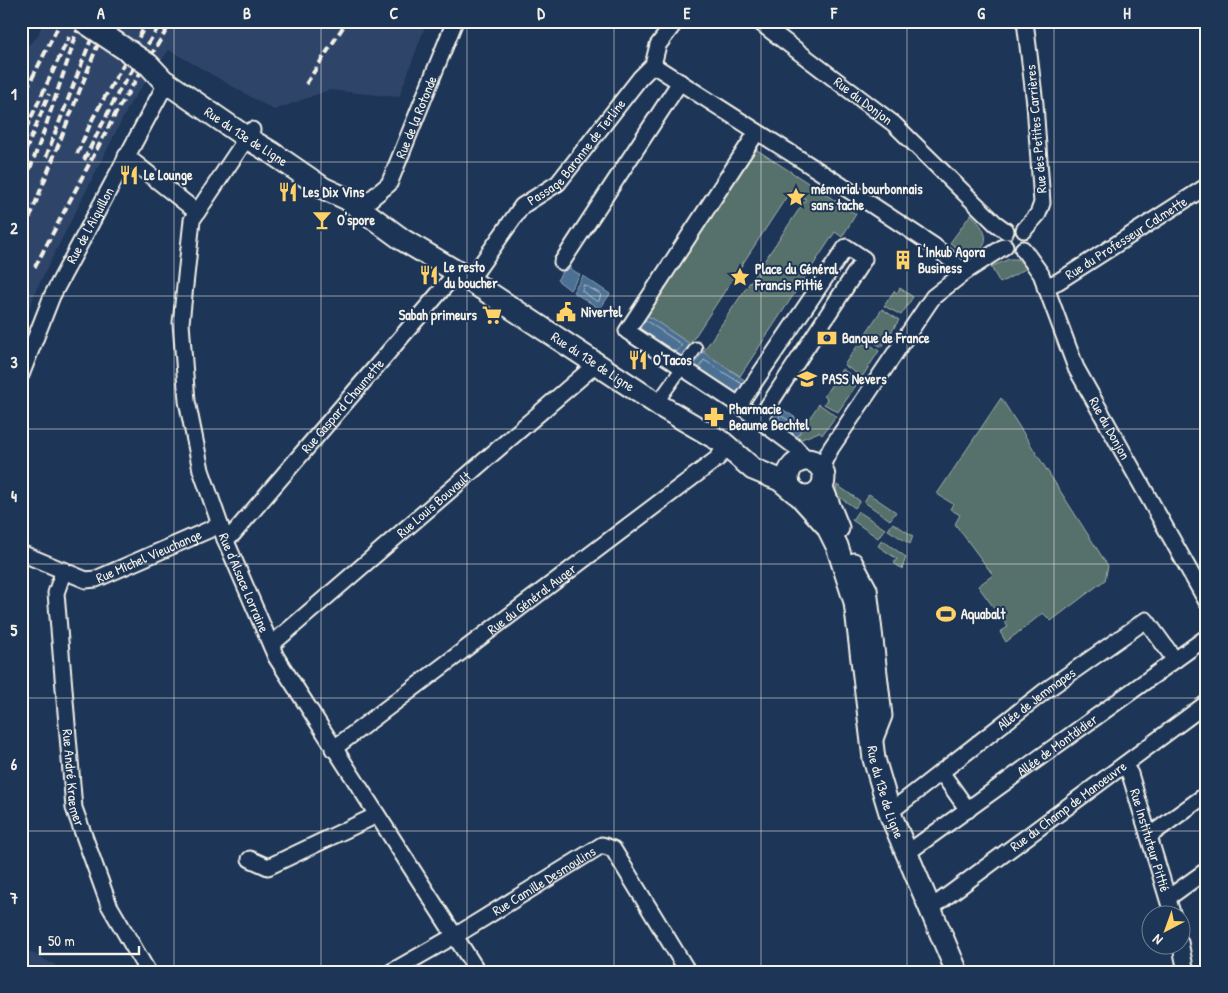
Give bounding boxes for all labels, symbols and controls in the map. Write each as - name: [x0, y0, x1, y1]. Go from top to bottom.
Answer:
- text: A: [97, 2, 105, 24]
- text: B: [243, 2, 251, 24]
- text: C: [390, 2, 399, 24]
- text: D: [537, 2, 545, 24]
- text: E: [683, 2, 691, 24]
- text: F: [830, 2, 838, 24]
- text: G: [977, 2, 985, 24]
- text: H: [1123, 2, 1131, 24]
- street label: Rue des Petites Carrières: [1020, 64, 1051, 194]
- street label: Rue de la Rotonde: [390, 72, 441, 161]
- street label: Rue du Donjon: [830, 72, 897, 129]
- text: 1: [11, 83, 17, 105]
- street label: Passage Baronne de Terline: [523, 94, 630, 209]
- street label: Rue du 13e de Ligne: [201, 102, 292, 170]
- restaurant icon: Le Lounge: [118, 164, 140, 186]
- place label: Le Lounge: [144, 165, 193, 186]
- place label: mémorial bourbonnais sans tache: [811, 179, 923, 214]
- restaurant icon: Les Dix Vins: [277, 181, 299, 203]
- place label: Les Dix Vins: [303, 182, 365, 201]
- street label: Rue de l'Aiguillon: [61, 184, 118, 267]
- place icon: mémorial bourbonnais sans tache: [785, 186, 807, 208]
- street label: Rue du Professeur Calmette: [1061, 191, 1191, 284]
- bar icon: O'spore: [311, 209, 333, 231]
- place label: O'spore: [337, 210, 375, 231]
- text: 2: [10, 217, 18, 239]
- place label: L'Inkub Agora Business: [918, 242, 986, 277]
- building icon: L'Inkub Agora Business: [892, 249, 914, 271]
- place label: Le resto du boucher: [444, 257, 498, 292]
- place label: Place du Général Francis Pittié: [754, 259, 839, 294]
- restaurant icon: Le resto du boucher: [418, 264, 440, 286]
- place icon: Place du Général Francis Pittié: [729, 266, 751, 288]
- public building icon: Nivertel: [555, 301, 577, 323]
- place label: Nivertel: [581, 302, 623, 321]
- supermarket icon: Sabah primeurs: [481, 304, 503, 326]
- place label: Sabah primeurs: [399, 305, 478, 326]
- street label: Rue du 13e de Ligne: [548, 327, 639, 396]
- bank icon: Banque de France: [816, 327, 838, 349]
- place label: Banque de France: [842, 328, 930, 349]
- restaurant icon: O'Tacos: [627, 349, 649, 371]
- place label: O'Tacos: [653, 350, 692, 369]
- text: 3: [10, 351, 18, 373]
- street label: Rue Gaspard Chaumette: [296, 354, 388, 457]
- school or university icon: PASS Nevers: [796, 368, 818, 390]
- place label: PASS Nevers: [822, 369, 887, 388]
- street label: Rue du Donjon: [1085, 393, 1135, 463]
- place label: Pharmacie Beaume Bechtel: [729, 399, 809, 434]
- pharmacy icon: Pharmacie Beaume Bechtel: [703, 406, 725, 428]
- street label: Rue Louis Bouvault: [392, 466, 475, 542]
- text: 4: [11, 485, 17, 507]
- street label: Rue Michel Vieuchange: [93, 524, 205, 587]
- street label: Rue d'Alsace Lorraine: [215, 530, 274, 635]
- street label: Rue du Général Auger: [483, 558, 580, 638]
- sports icon: Aquabalt: [935, 603, 957, 625]
- place label: Aquabalt: [961, 604, 1006, 625]
- text: 5: [11, 619, 18, 641]
- street label: Allée de Jemmapes: [993, 663, 1079, 734]
- street label: Allée de Montdidier: [1013, 709, 1101, 780]
- street label: Rue André Kraemer: [58, 728, 90, 829]
- street label: Rue du 13e de Ligne: [863, 745, 910, 841]
- text: 6: [11, 753, 18, 775]
- street label: Rue du Champ de Manoeuvre: [1006, 756, 1131, 855]
- street label: Rue Instituteur Pittié: [1126, 786, 1175, 894]
- street label: Rue Camille Desmoulins: [488, 841, 599, 920]
- text: 7: [9, 887, 18, 909]
- north arrow: [1140, 906, 1190, 956]
- scale bar: [40, 923, 139, 955]
- text: 50 m: [48, 930, 75, 951]
- text: N: [1148, 930, 1166, 950]

